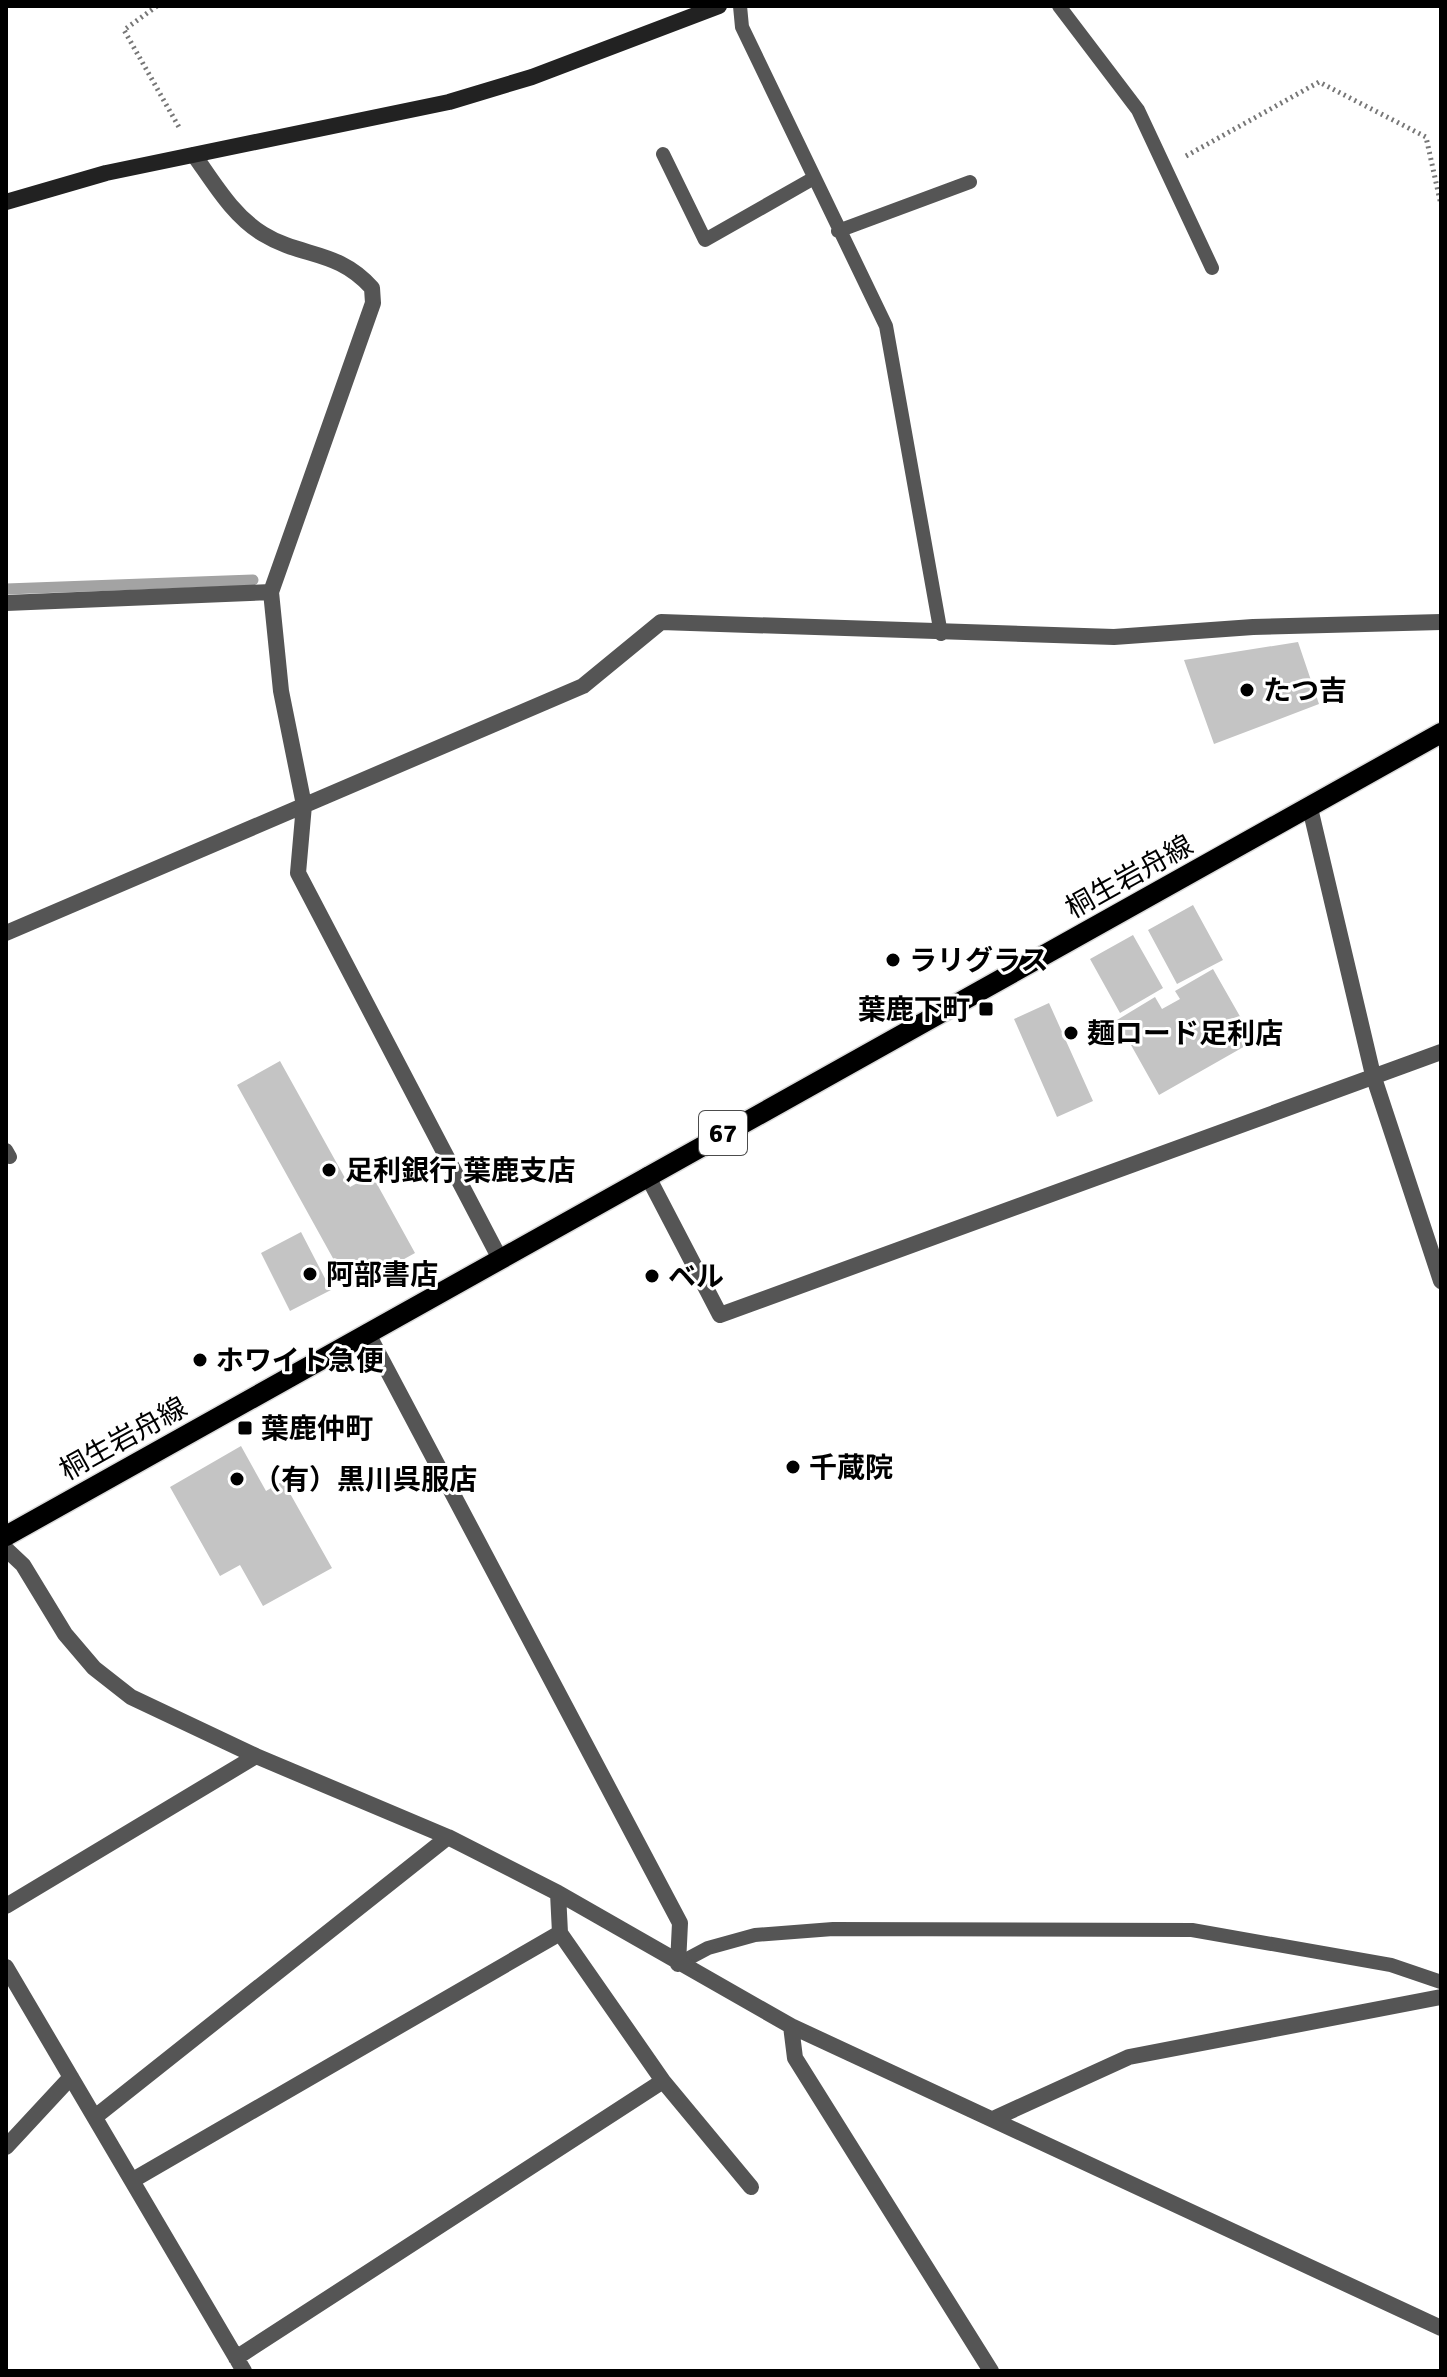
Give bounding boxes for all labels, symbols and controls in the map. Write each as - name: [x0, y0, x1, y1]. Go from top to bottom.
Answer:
- place label: たつ吉: [1263, 674, 1347, 708]
- marker: たつ吉: [1238, 681, 1256, 699]
- street label: 桐生岩舟線: [1060, 828, 1199, 926]
- place label: ラリグラス: [909, 944, 1048, 978]
- marker: ラリグラス: [884, 951, 902, 969]
- place label: 葉鹿下町: [858, 993, 970, 1027]
- marker: 葉鹿下町: [977, 1000, 995, 1018]
- place label: 麺ロード足利店: [1087, 1017, 1283, 1051]
- marker: 麺ロード足利店: [1062, 1024, 1080, 1042]
- road number: 67: [699, 1111, 747, 1155]
- place label: 足利銀行 葉鹿支店: [345, 1154, 575, 1188]
- marker: 足利銀行 葉鹿支店: [320, 1161, 338, 1179]
- place label: 阿部書店: [326, 1258, 438, 1292]
- place label: ベル: [668, 1260, 724, 1294]
- marker: 阿部書店: [301, 1265, 319, 1283]
- marker: ベル: [643, 1267, 661, 1285]
- place label: ホワイト急便: [216, 1344, 384, 1378]
- marker: ホワイト急便: [191, 1351, 209, 1369]
- street label: 桐生岩舟線: [54, 1390, 193, 1488]
- place label: 葉鹿仲町: [261, 1412, 373, 1446]
- marker: 葉鹿仲町: [236, 1419, 254, 1437]
- place label: 千蔵院: [809, 1451, 893, 1485]
- marker: 千蔵院: [784, 1458, 802, 1476]
- place label: （有）黒川呉服店: [253, 1463, 477, 1497]
- marker: （有）黒川呉服店: [228, 1470, 246, 1488]

